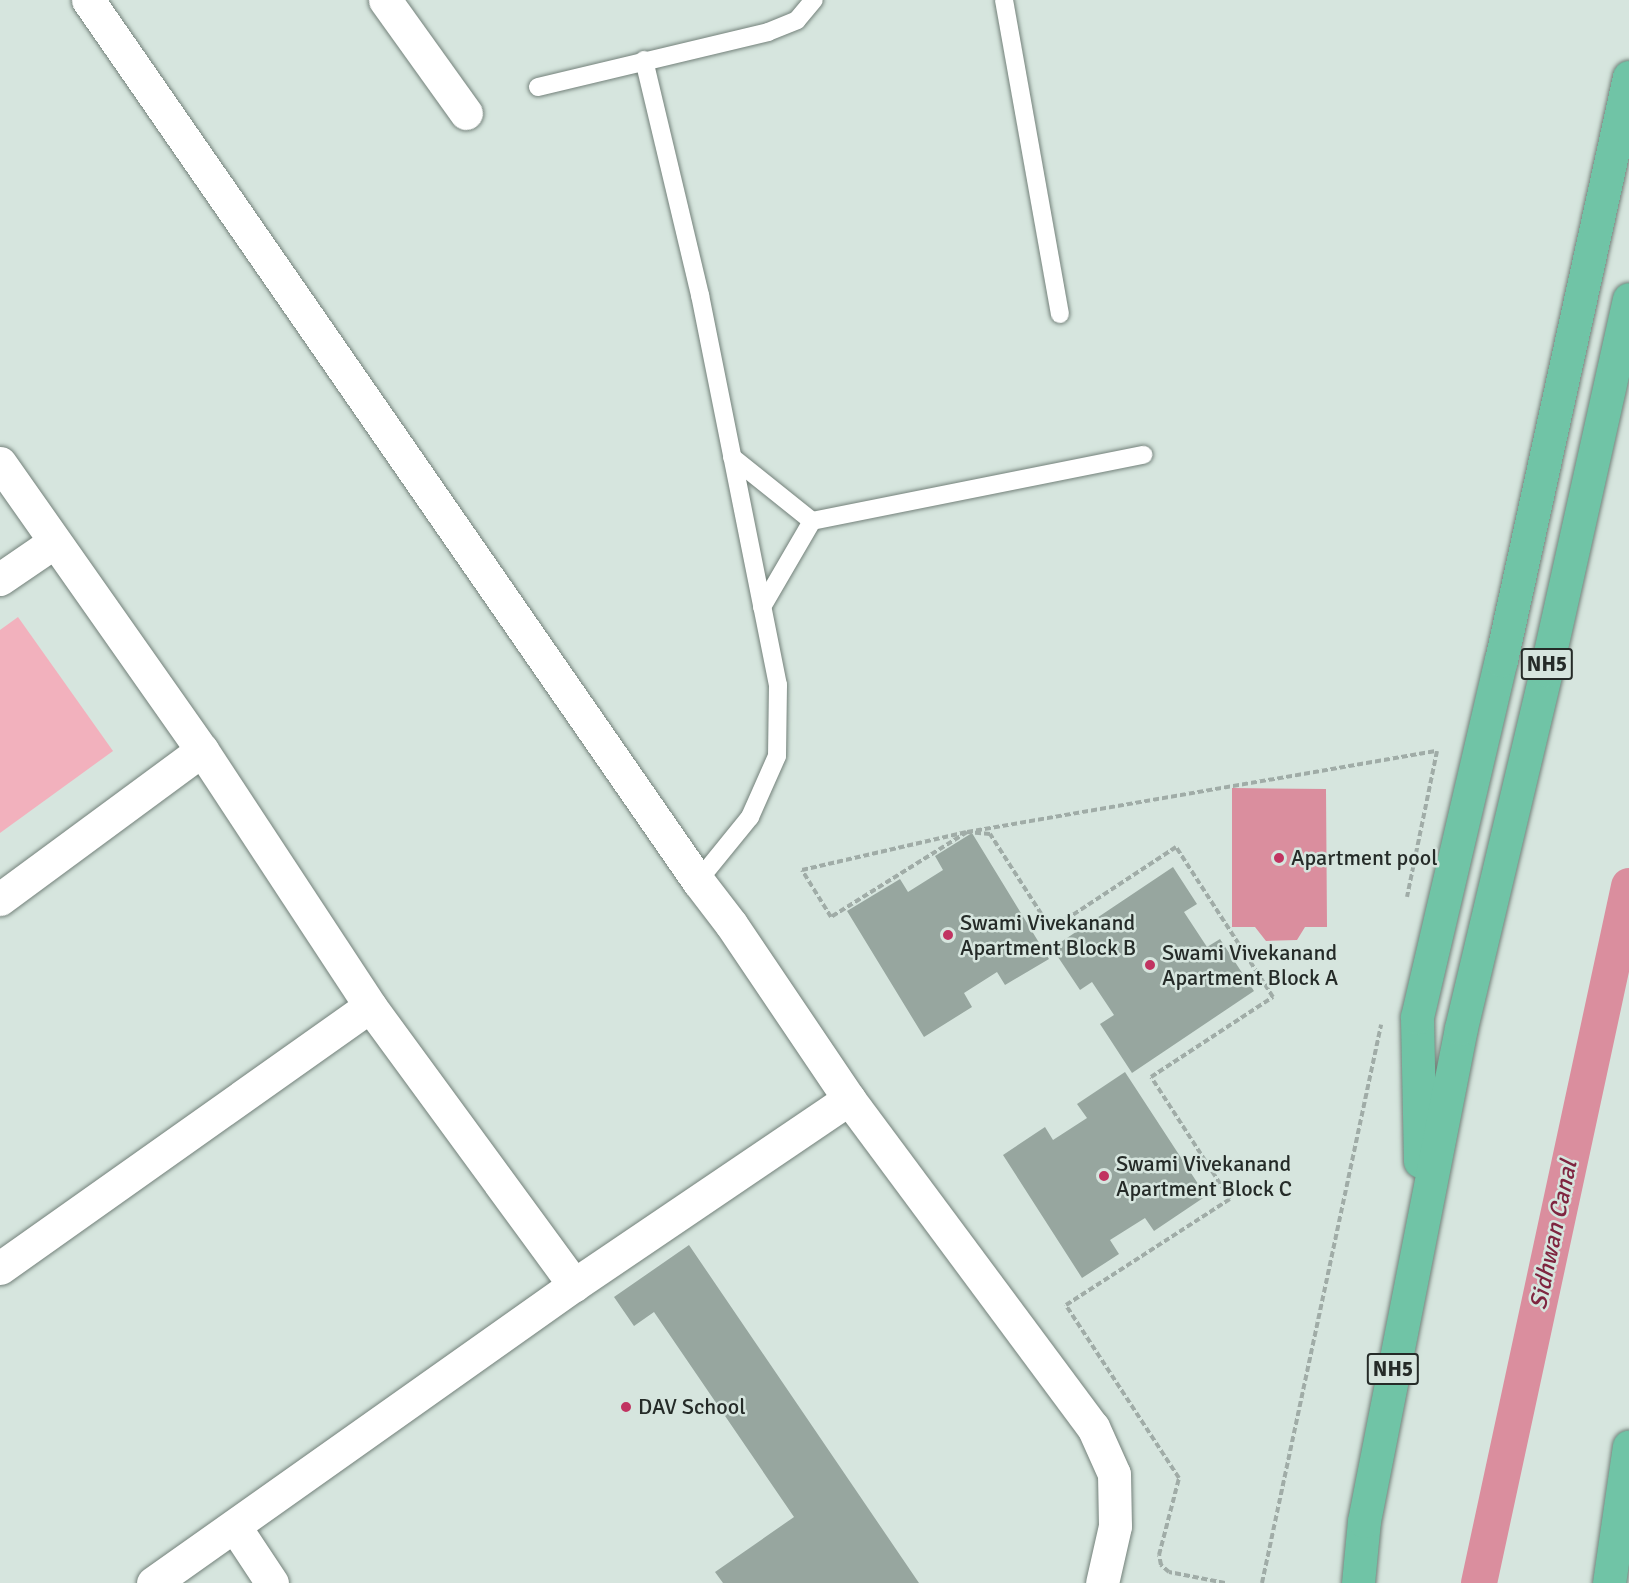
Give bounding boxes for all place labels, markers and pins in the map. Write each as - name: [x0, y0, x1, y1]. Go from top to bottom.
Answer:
- place label: Apartment pool: [1291, 845, 1438, 871]
- marker: Apartment pool: [1272, 851, 1286, 865]
- place label: Swami Vivekanand Apartment Block B: [960, 909, 1136, 960]
- marker: Swami Vivekanand Apartment Block B: [941, 928, 955, 942]
- place label: Swami Vivekanand Apartment Block A: [1162, 939, 1338, 990]
- marker: Swami Vivekanand Apartment Block A: [1143, 958, 1157, 972]
- place label: Swami Vivekanand Apartment Block C: [1116, 1150, 1292, 1202]
- marker: Swami Vivekanand Apartment Block C: [1097, 1169, 1111, 1183]
- place label: DAV School: [638, 1394, 746, 1420]
- marker: DAV School: [619, 1400, 633, 1414]

